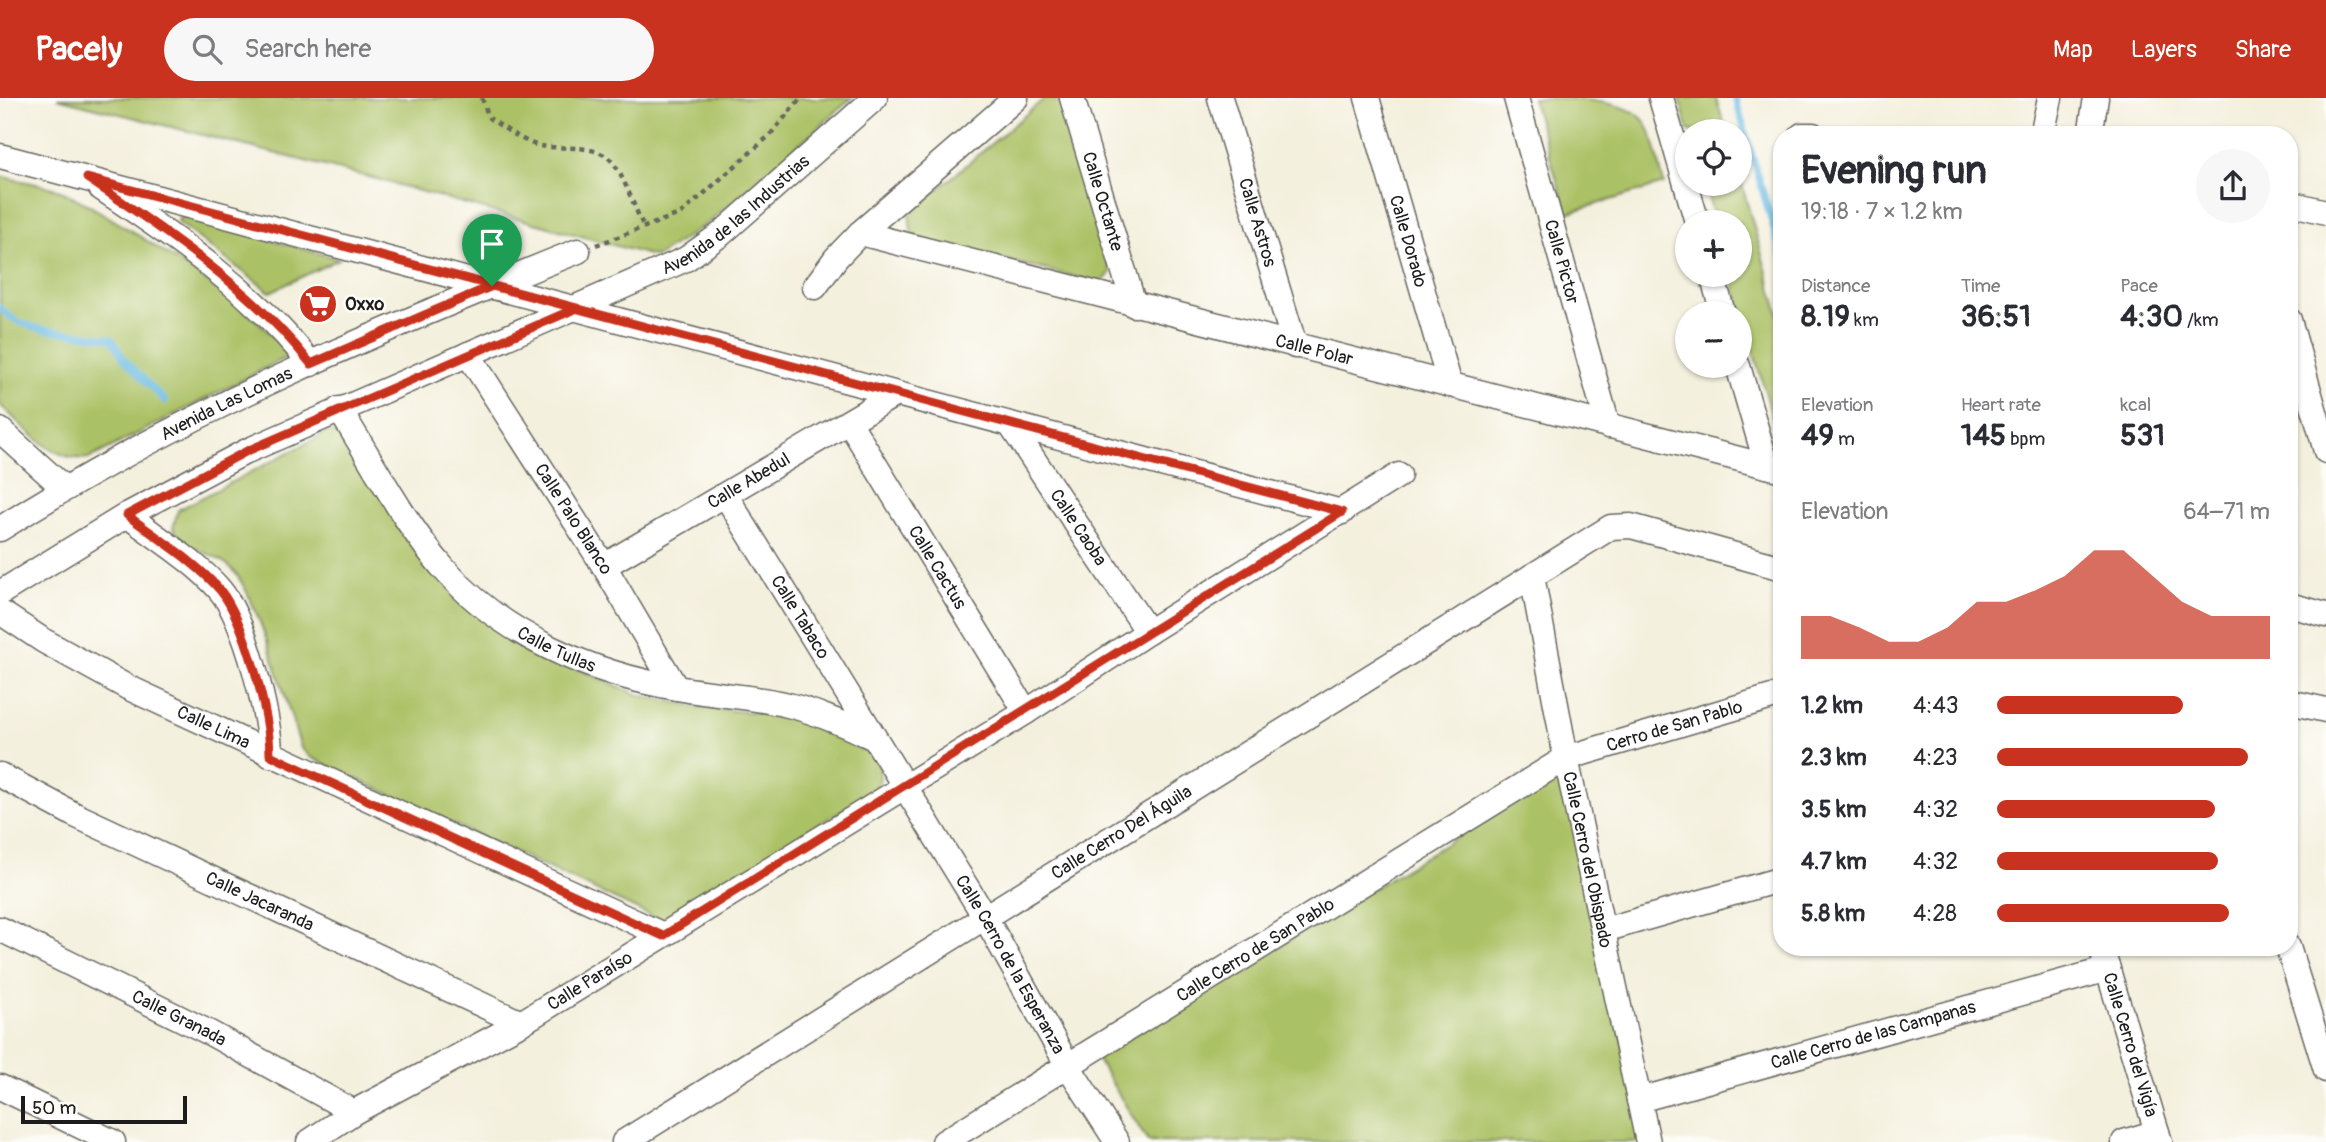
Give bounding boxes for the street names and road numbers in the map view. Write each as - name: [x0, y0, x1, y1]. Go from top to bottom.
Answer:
- street label: Calle Octante: [1077, 149, 1129, 254]
- street label: Avenida de las Industrias: [658, 150, 814, 280]
- street label: Calle Astros: [1233, 175, 1282, 270]
- street label: Calle Dorado: [1384, 192, 1433, 290]
- street label: Calle Pictor: [1539, 217, 1585, 307]
- street label: Calle Polar: [1273, 329, 1356, 371]
- street label: Avenida Las Lomas: [156, 362, 296, 446]
- street label: Calle Abedul: [703, 447, 794, 514]
- street label: Calle Palo Blanco: [530, 459, 618, 579]
- street label: Calle Caoba: [1045, 485, 1112, 570]
- street label: Calle Cactus: [903, 521, 972, 613]
- street label: Calle Tabaco: [766, 571, 835, 663]
- street label: Calle Tullas: [513, 621, 599, 678]
- street label: Cerro de San Pablo: [1604, 695, 1745, 757]
- street label: Calle Lima: [173, 700, 254, 754]
- street label: Calle Cerro del Obispado: [1558, 769, 1618, 950]
- street label: Calle Cerro Del Águila: [1047, 780, 1196, 885]
- street label: Calle Jacaranda: [202, 866, 318, 936]
- street label: Calle Cerro de la Esperanza: [950, 871, 1070, 1058]
- street label: Calle Cerro de San Pablo: [1172, 892, 1339, 1007]
- street label: Calle Paraíso: [543, 946, 637, 1016]
- street label: Calle Cerro del Vigía: [2098, 970, 2163, 1120]
- street label: Calle Granada: [128, 985, 230, 1051]
- street label: Calle Cerro de las Campanas: [1768, 995, 1978, 1074]

